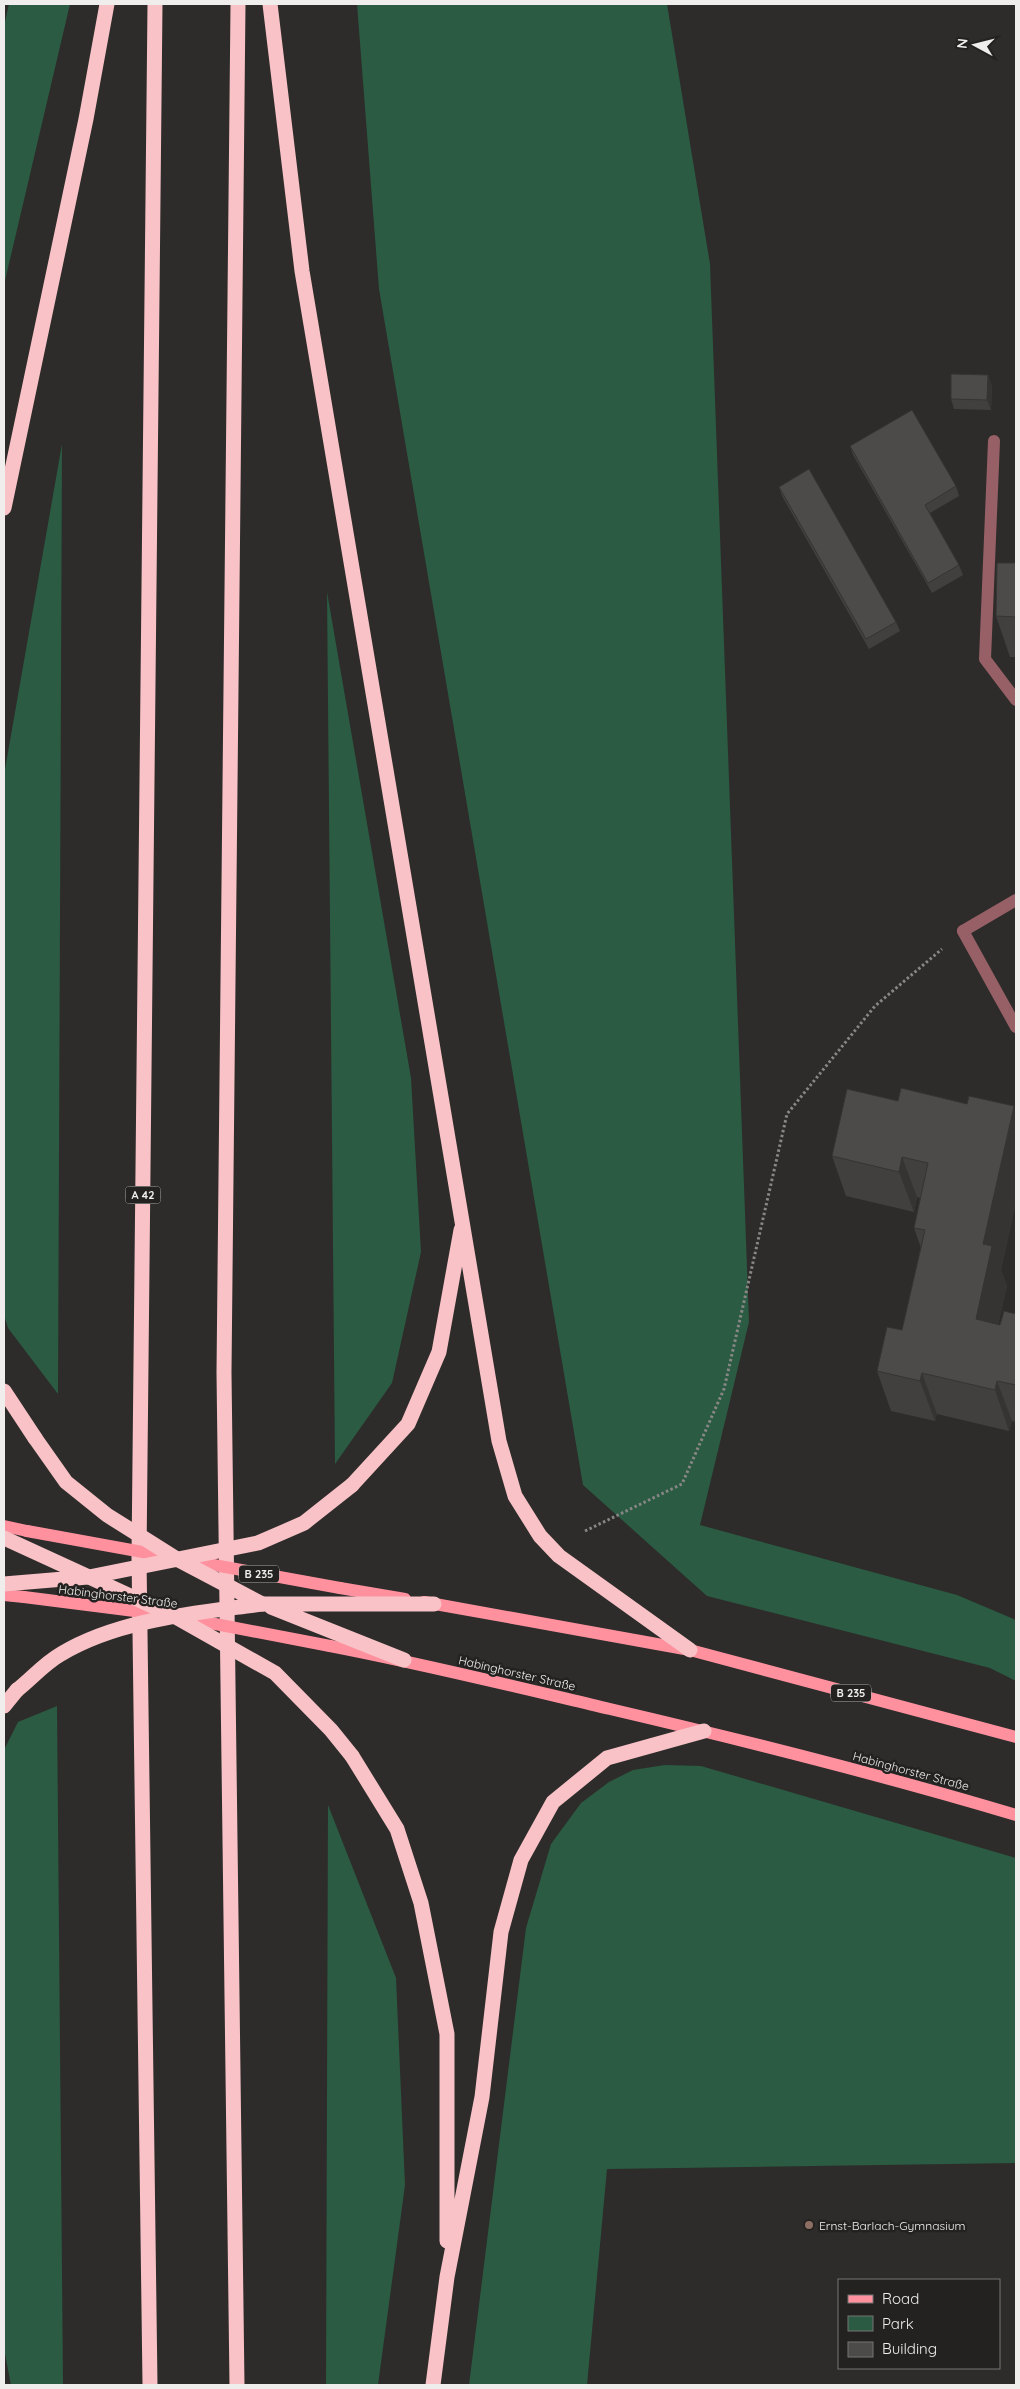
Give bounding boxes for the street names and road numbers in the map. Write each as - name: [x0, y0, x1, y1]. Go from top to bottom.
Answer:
- road number: A 42: [126, 1186, 160, 1204]
- road number: B 235: [239, 1566, 279, 1582]
- street label: Habinghorster Straße: [58, 1581, 179, 1611]
- street label: Habinghorster Straße: [457, 1652, 577, 1694]
- road number: B 235: [831, 1685, 871, 1702]
- street label: Habinghorster Straße: [851, 1748, 971, 1794]

